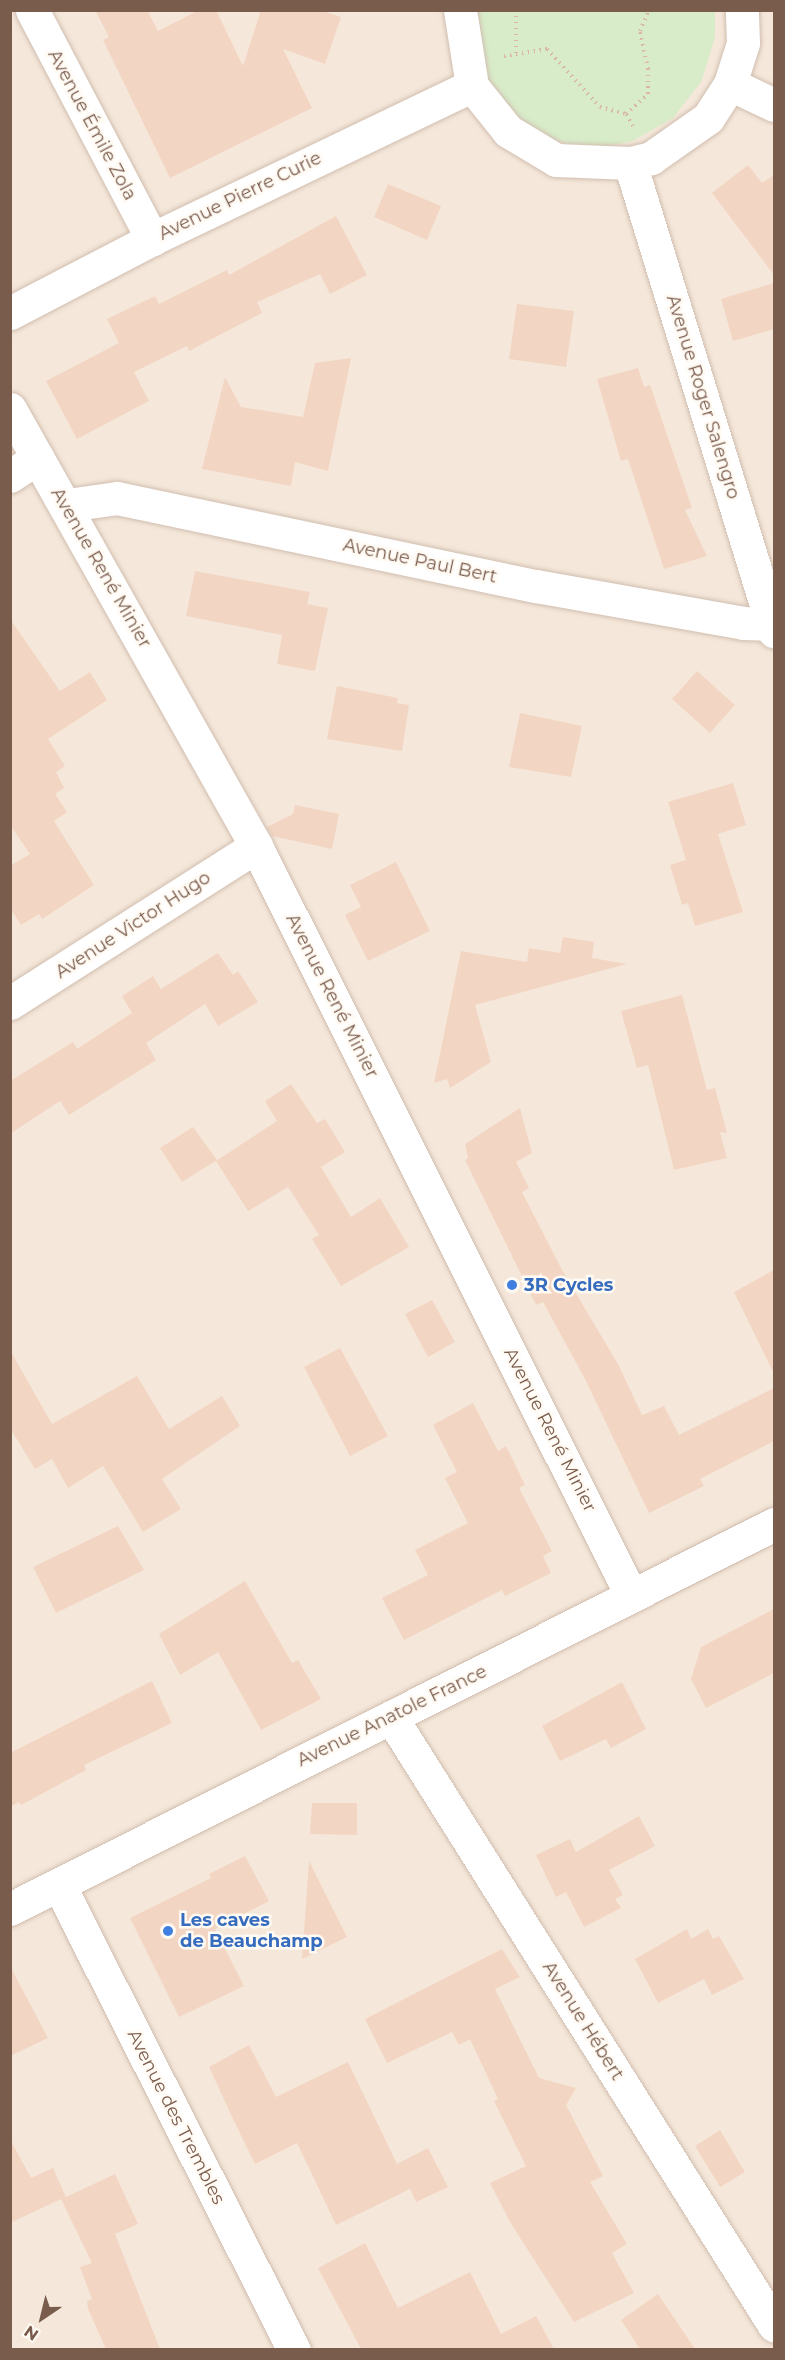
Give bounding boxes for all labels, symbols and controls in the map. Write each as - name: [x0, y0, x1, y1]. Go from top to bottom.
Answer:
- street label: Avenue Émile Zola: [43, 46, 141, 204]
- street label: Avenue Pierre Curie: [155, 147, 325, 245]
- street label: Avenue Roger Salengro: [662, 292, 744, 502]
- street label: Avenue René Minier: [46, 484, 156, 652]
- street label: Avenue Paul Bert: [341, 534, 499, 588]
- street label: Avenue Victor Hugo: [51, 867, 215, 983]
- street label: Avenue René Minier: [281, 910, 383, 1082]
- place label: 3R Cycles: [524, 1274, 613, 1296]
- marker: 3R Cycles: [505, 1278, 519, 1292]
- street label: Avenue René Minier: [499, 1344, 601, 1516]
- street label: Avenue Anatole France: [294, 1661, 490, 1771]
- place label: Les caves de Beauchamp: [180, 1910, 323, 1952]
- marker: Les caves de Beauchamp: [161, 1924, 175, 1938]
- street label: Avenue Hébert: [538, 1958, 628, 2084]
- street label: Avenue des Trembles: [123, 2026, 229, 2208]
- north arrow: [12, 2288, 72, 2348]
- text: N: [21, 2322, 42, 2345]

